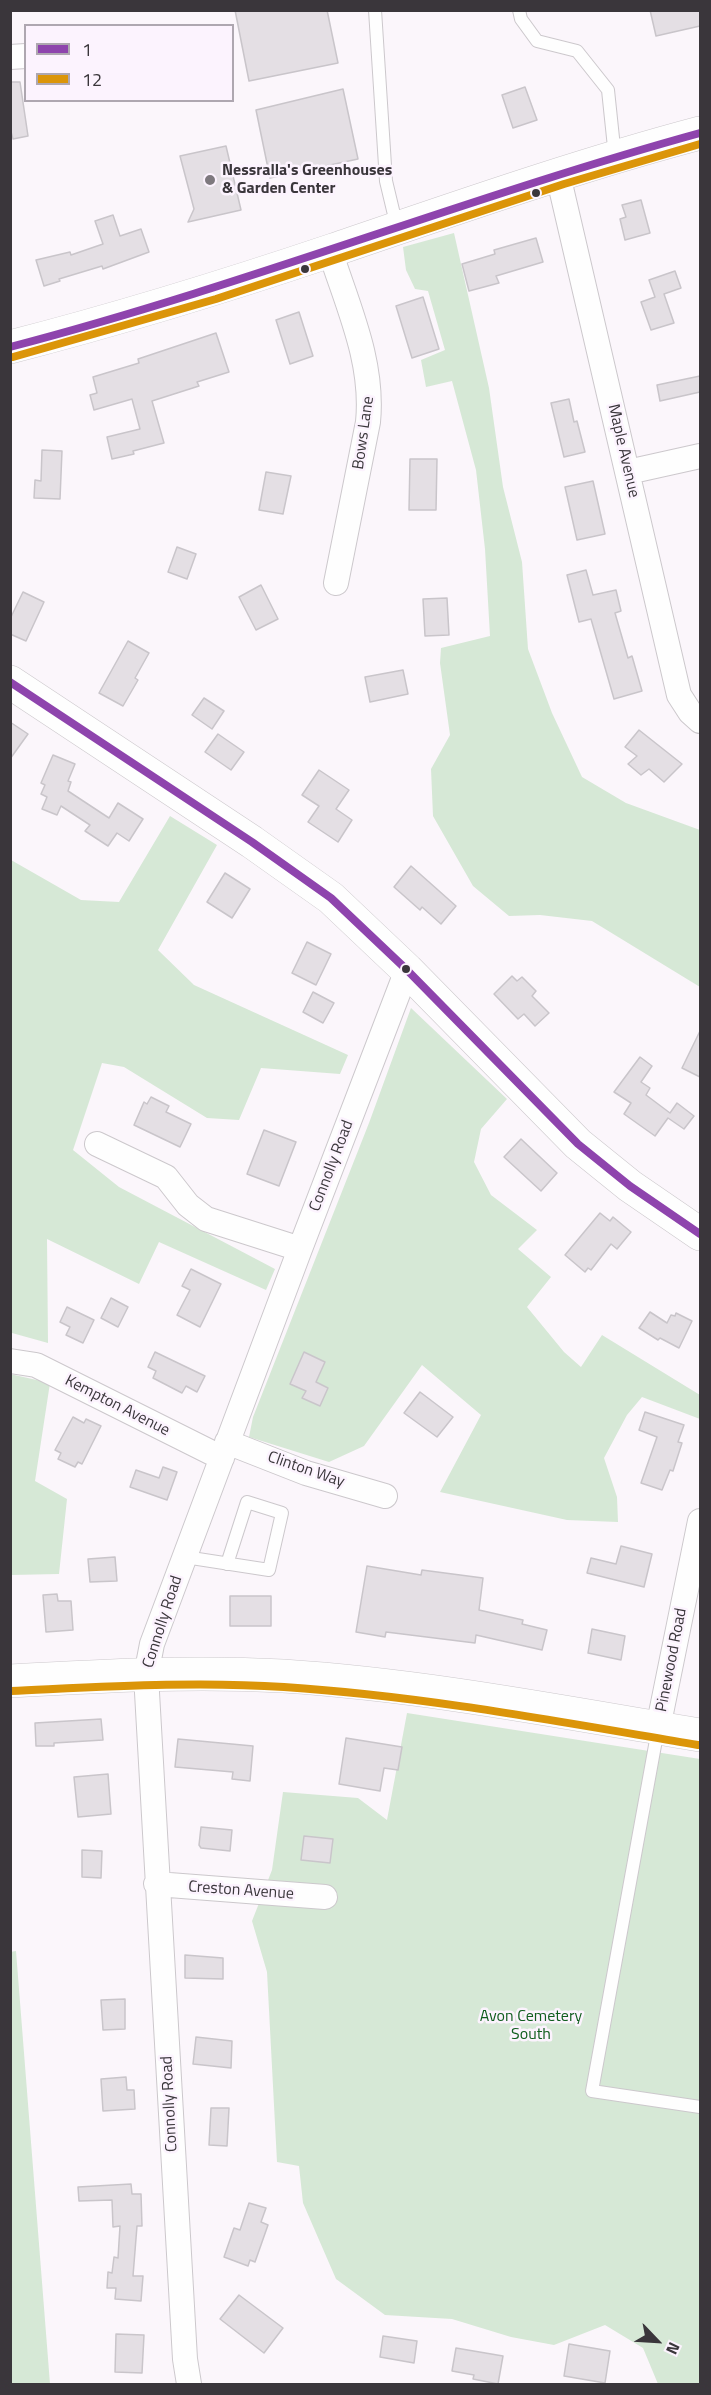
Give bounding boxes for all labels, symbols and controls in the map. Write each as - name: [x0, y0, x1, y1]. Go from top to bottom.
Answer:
- legend: [24, 24, 234, 102]
- text: 1: [82, 36, 92, 63]
- text: 12: [82, 66, 102, 93]
- place label: Nessralla's Greenhouses & Garden Center: [222, 161, 392, 199]
- marker: Nessralla's Greenhouses & Garden Center: [203, 173, 217, 187]
- unlabelled marker: [530, 187, 542, 199]
- unlabelled marker: [299, 263, 311, 275]
- street label: Bows Lane: [349, 395, 379, 471]
- street label: Maple Avenue: [603, 402, 643, 500]
- unlabelled marker: [400, 963, 412, 975]
- street label: Connolly Road: [306, 1118, 358, 1214]
- street label: Kempton Avenue: [61, 1371, 173, 1441]
- street label: Clinton Way: [265, 1448, 347, 1492]
- street label: Connolly Road: [139, 1573, 187, 1671]
- street label: Pinewood Road: [653, 1607, 691, 1713]
- street label: Creston Avenue: [188, 1878, 294, 1904]
- park label: Avon Cemetery South: [480, 2007, 582, 2045]
- street label: Connolly Road: [158, 2056, 182, 2152]
- north arrow: [627, 2311, 687, 2371]
- text: N: [660, 2339, 687, 2359]

